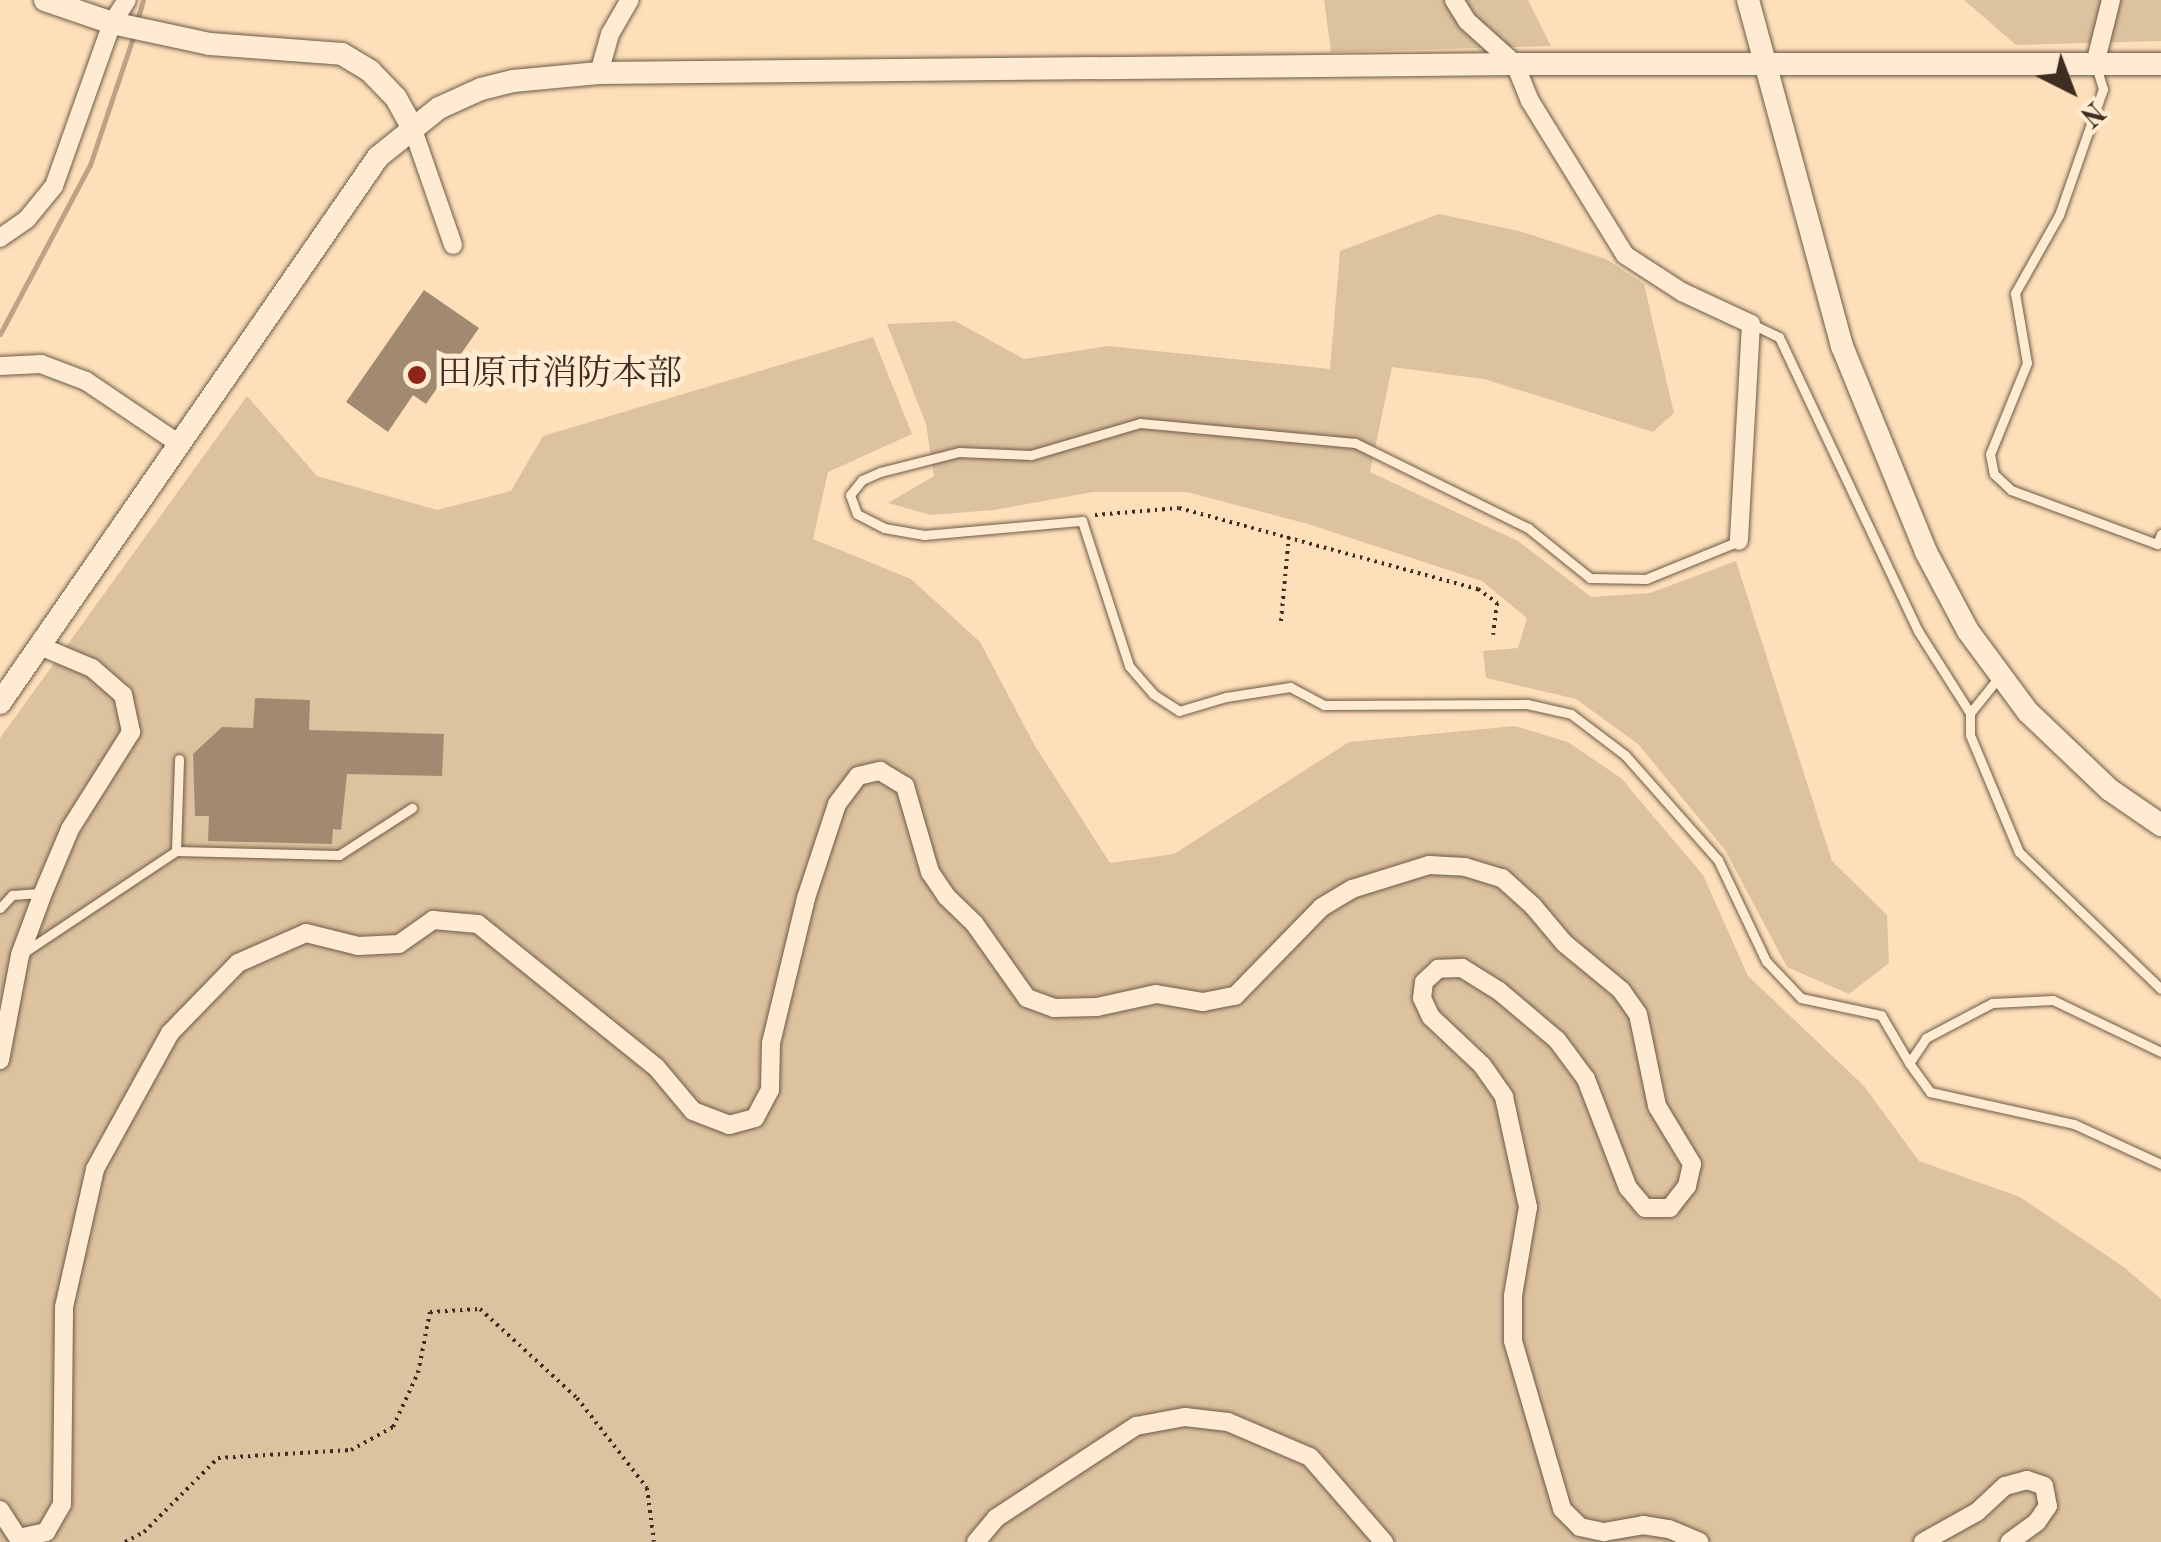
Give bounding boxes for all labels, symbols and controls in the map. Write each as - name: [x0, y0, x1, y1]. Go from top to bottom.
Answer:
- north arrow: [2021, 40, 2121, 140]
- text: N: [2074, 95, 2108, 130]
- place label: 田原市消防本部: [437, 354, 682, 396]
- marker: 田原市消防本部: [406, 364, 428, 386]

